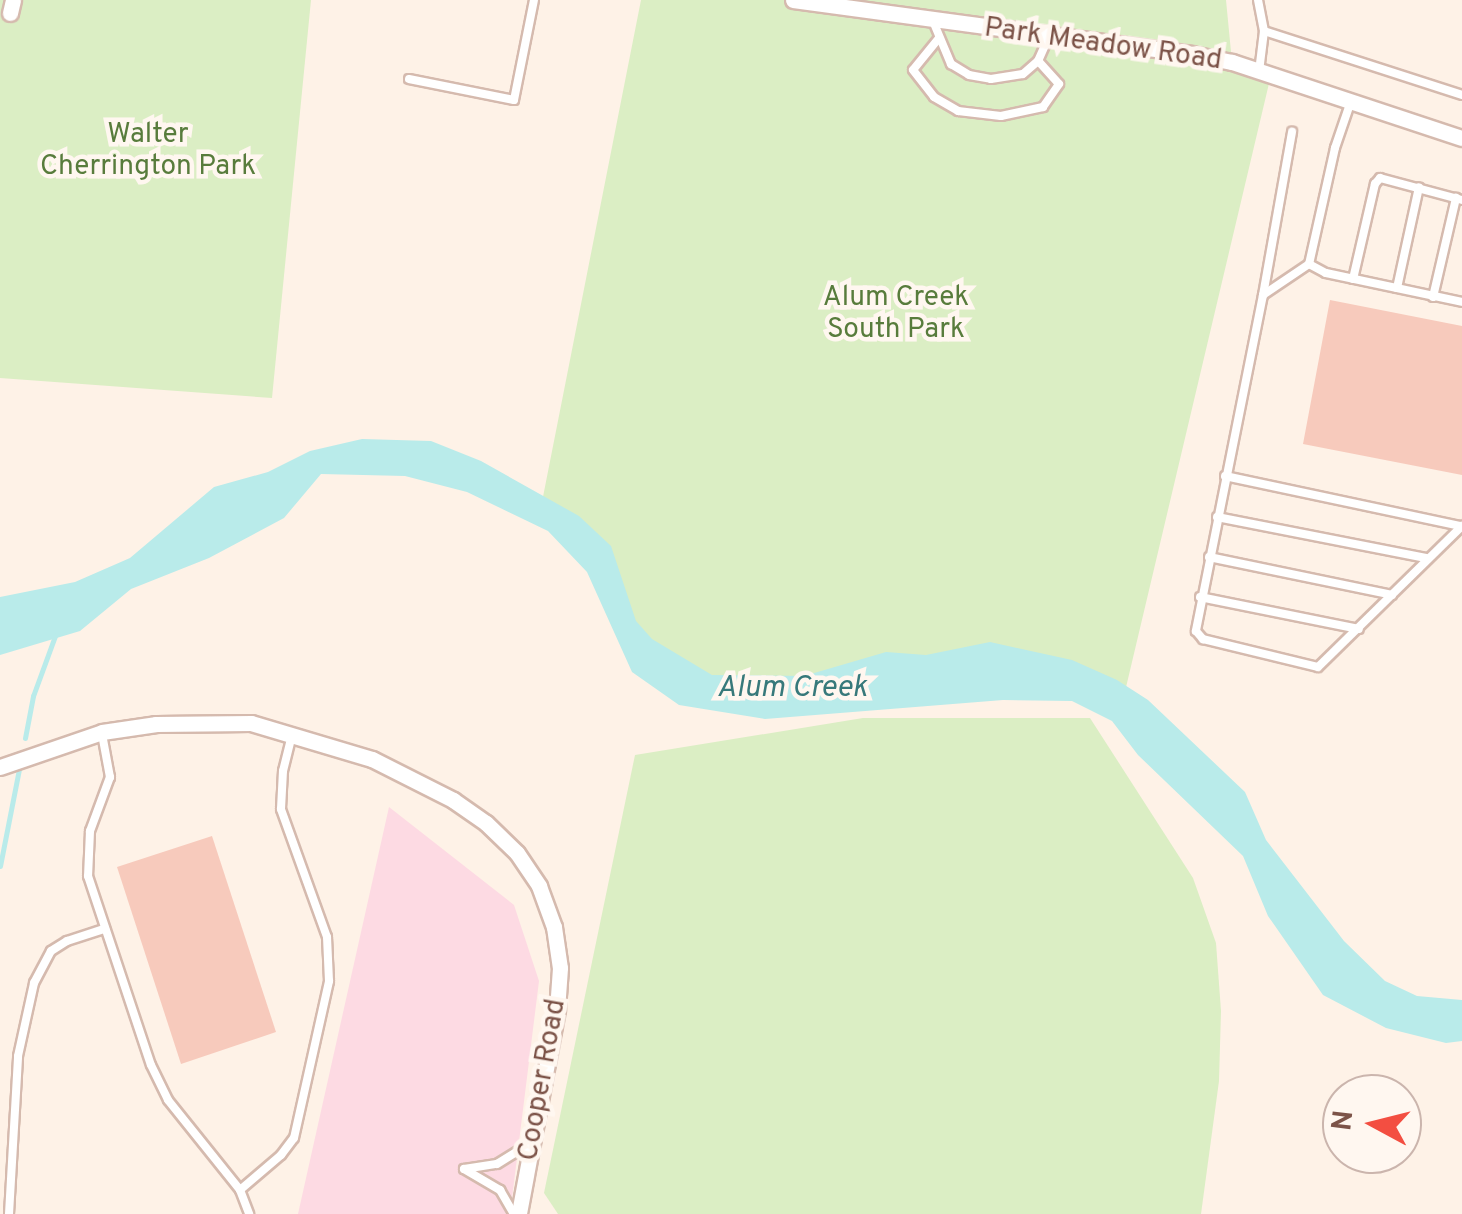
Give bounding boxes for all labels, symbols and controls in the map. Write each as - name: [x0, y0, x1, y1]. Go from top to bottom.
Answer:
- street label: Park Meadow Road: [982, 12, 1224, 78]
- park label: Walter Cherrington Park: [40, 118, 256, 184]
- park label: Alum Creek South Park: [823, 281, 969, 347]
- water label: Alum Creek: [717, 671, 867, 707]
- street label: Cooper Road: [512, 996, 574, 1164]
- north arrow: [1322, 1074, 1422, 1174]
- text: N: [1325, 1108, 1363, 1133]

